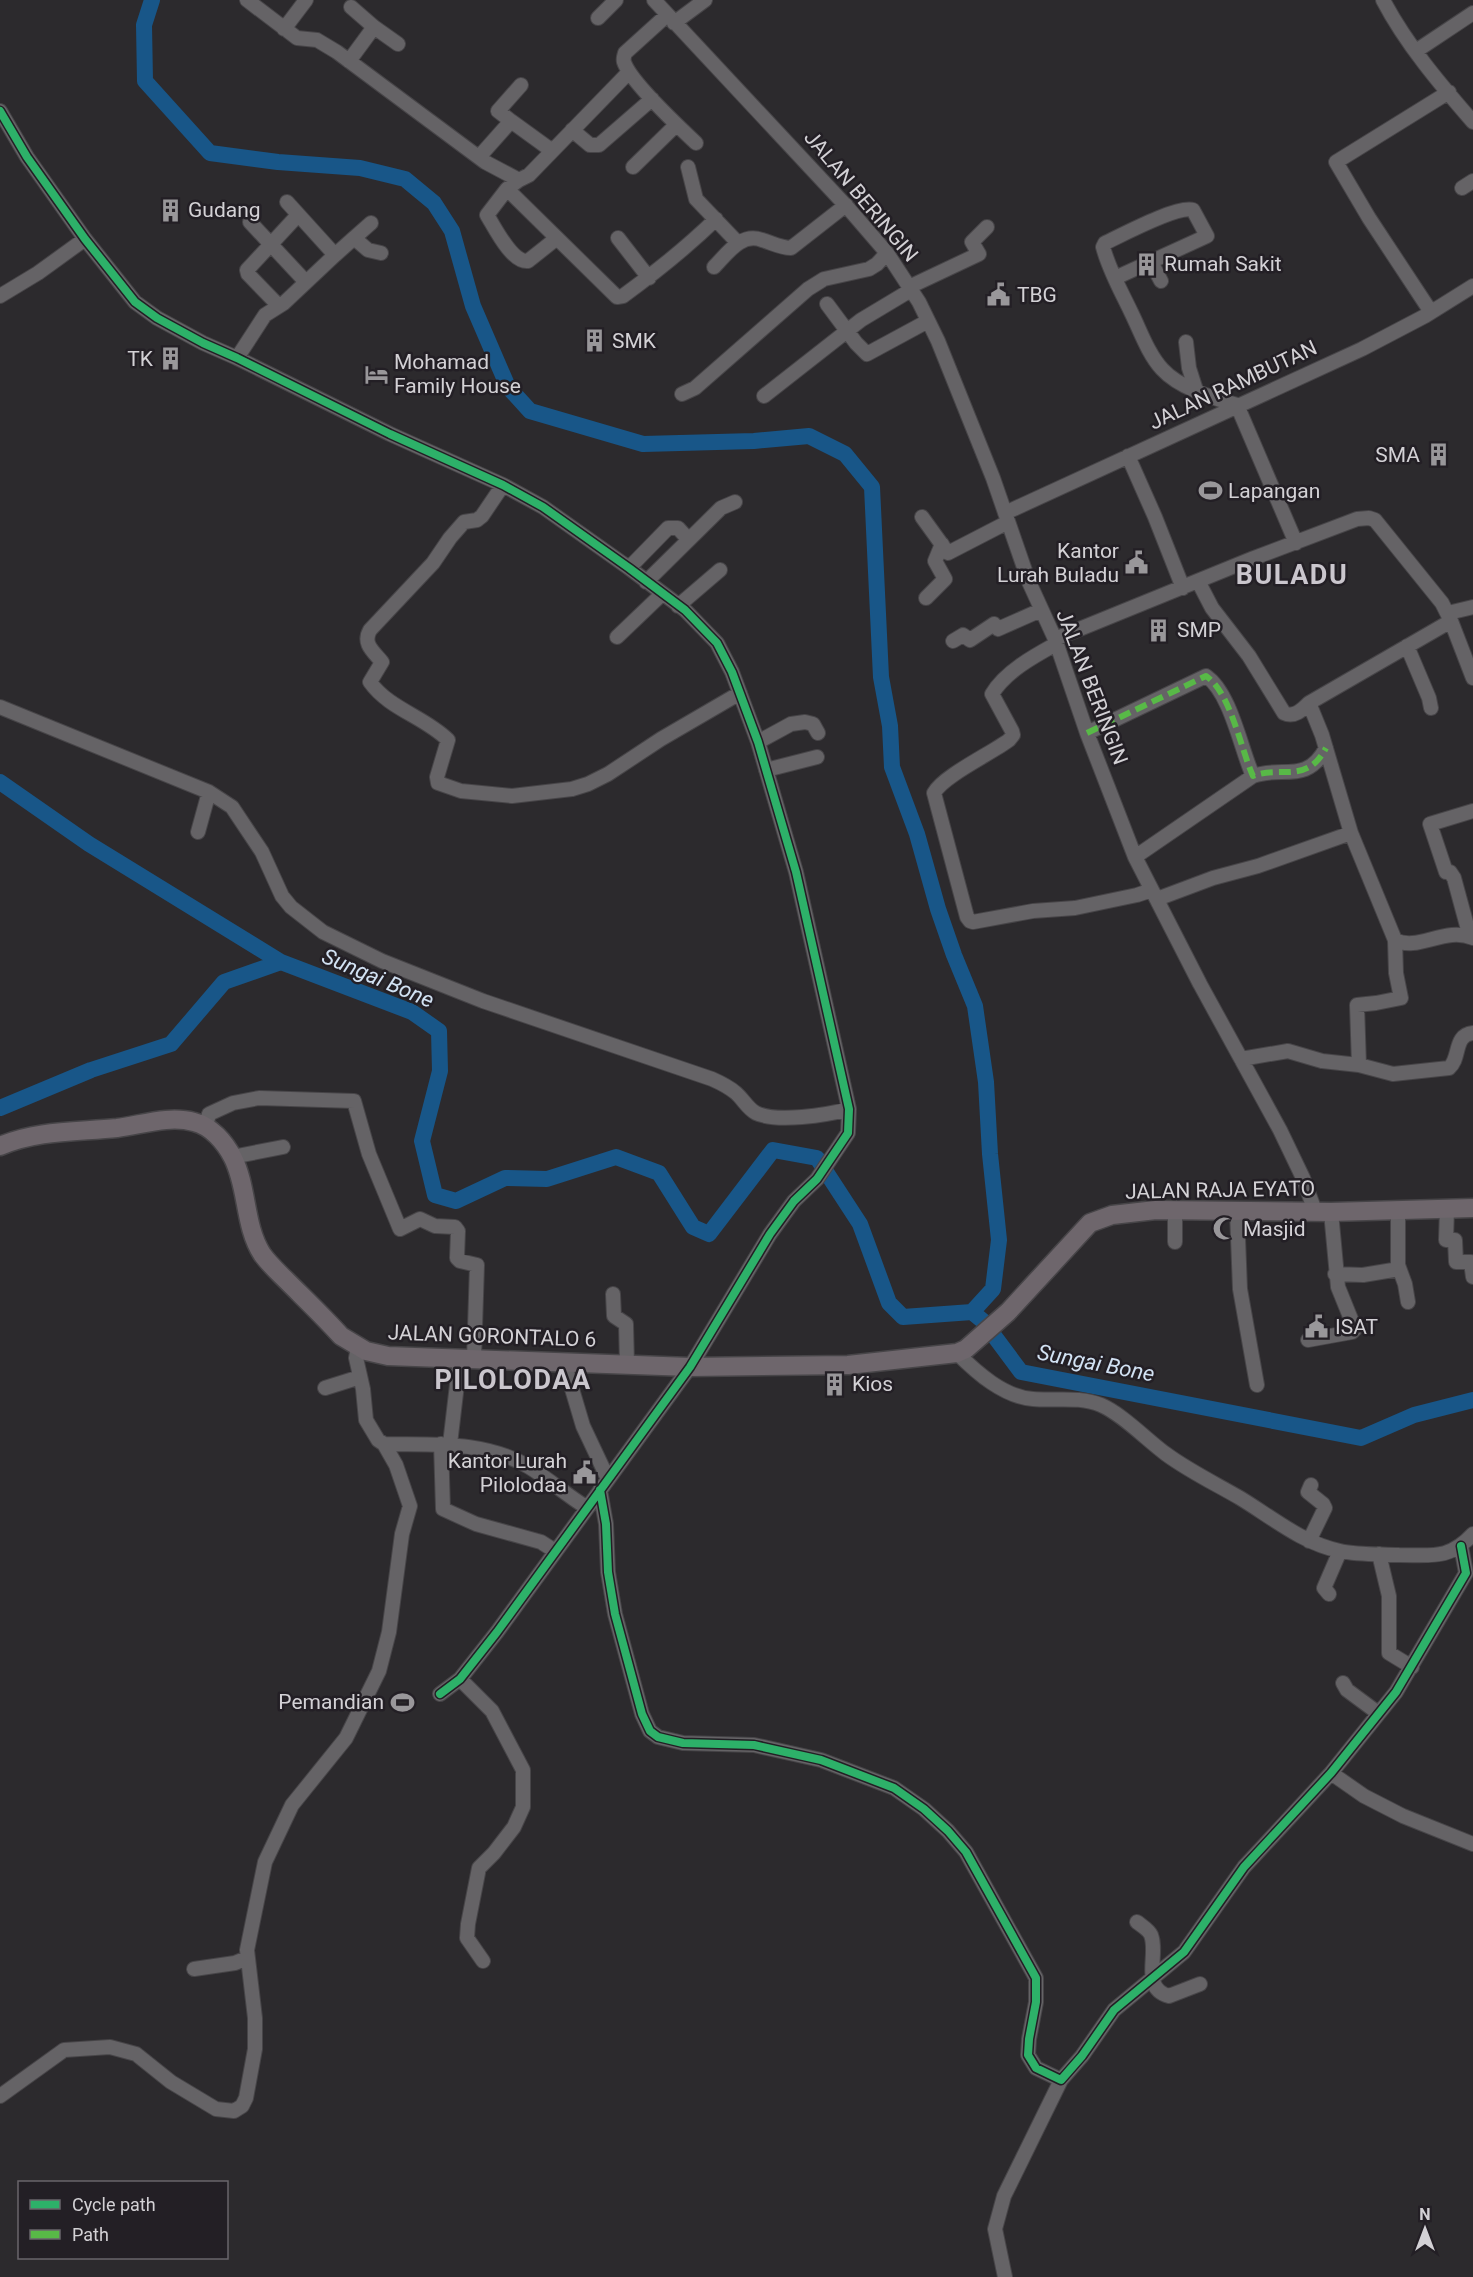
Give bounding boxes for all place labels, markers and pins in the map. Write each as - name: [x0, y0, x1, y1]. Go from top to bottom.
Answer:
- building icon: Gudang: [157, 197, 183, 223]
- place label: Gudang: [188, 198, 261, 222]
- building icon: Rumah Sakit: [1133, 251, 1159, 277]
- place label: Rumah Sakit: [1164, 252, 1282, 276]
- public building icon: TBG: [986, 282, 1012, 308]
- place label: TBG: [1017, 283, 1057, 307]
- building icon: SMK: [581, 328, 607, 354]
- place label: SMK: [612, 329, 657, 353]
- building icon: TK: [158, 346, 184, 372]
- place label: TK: [127, 347, 154, 371]
- place label: Mohamad Family House: [394, 350, 521, 398]
- hotel icon: Mohamad Family House: [363, 361, 389, 387]
- building icon: SMA: [1425, 442, 1451, 468]
- place label: SMA: [1375, 443, 1420, 467]
- sports icon: Lapangan: [1197, 478, 1223, 504]
- place label: Lapangan: [1228, 479, 1320, 503]
- place label: Kantor Lurah Buladu: [997, 539, 1119, 587]
- public building icon: Kantor Lurah Buladu: [1124, 550, 1150, 576]
- building icon: SMP: [1146, 617, 1172, 643]
- place label: SMP: [1177, 618, 1221, 642]
- mosque icon: Masjid: [1212, 1216, 1238, 1242]
- place label: Masjid: [1243, 1217, 1306, 1241]
- public building icon: ISAT: [1304, 1314, 1330, 1340]
- place label: ISAT: [1335, 1315, 1379, 1339]
- building icon: Kios: [821, 1371, 847, 1397]
- place label: Kios: [852, 1372, 893, 1396]
- place label: Kantor Lurah Pilolodaa: [448, 1449, 567, 1497]
- public building icon: Kantor Lurah Pilolodaa: [572, 1460, 598, 1486]
- sports icon: Pemandian: [389, 1689, 415, 1715]
- place label: Pemandian: [278, 1690, 384, 1714]

